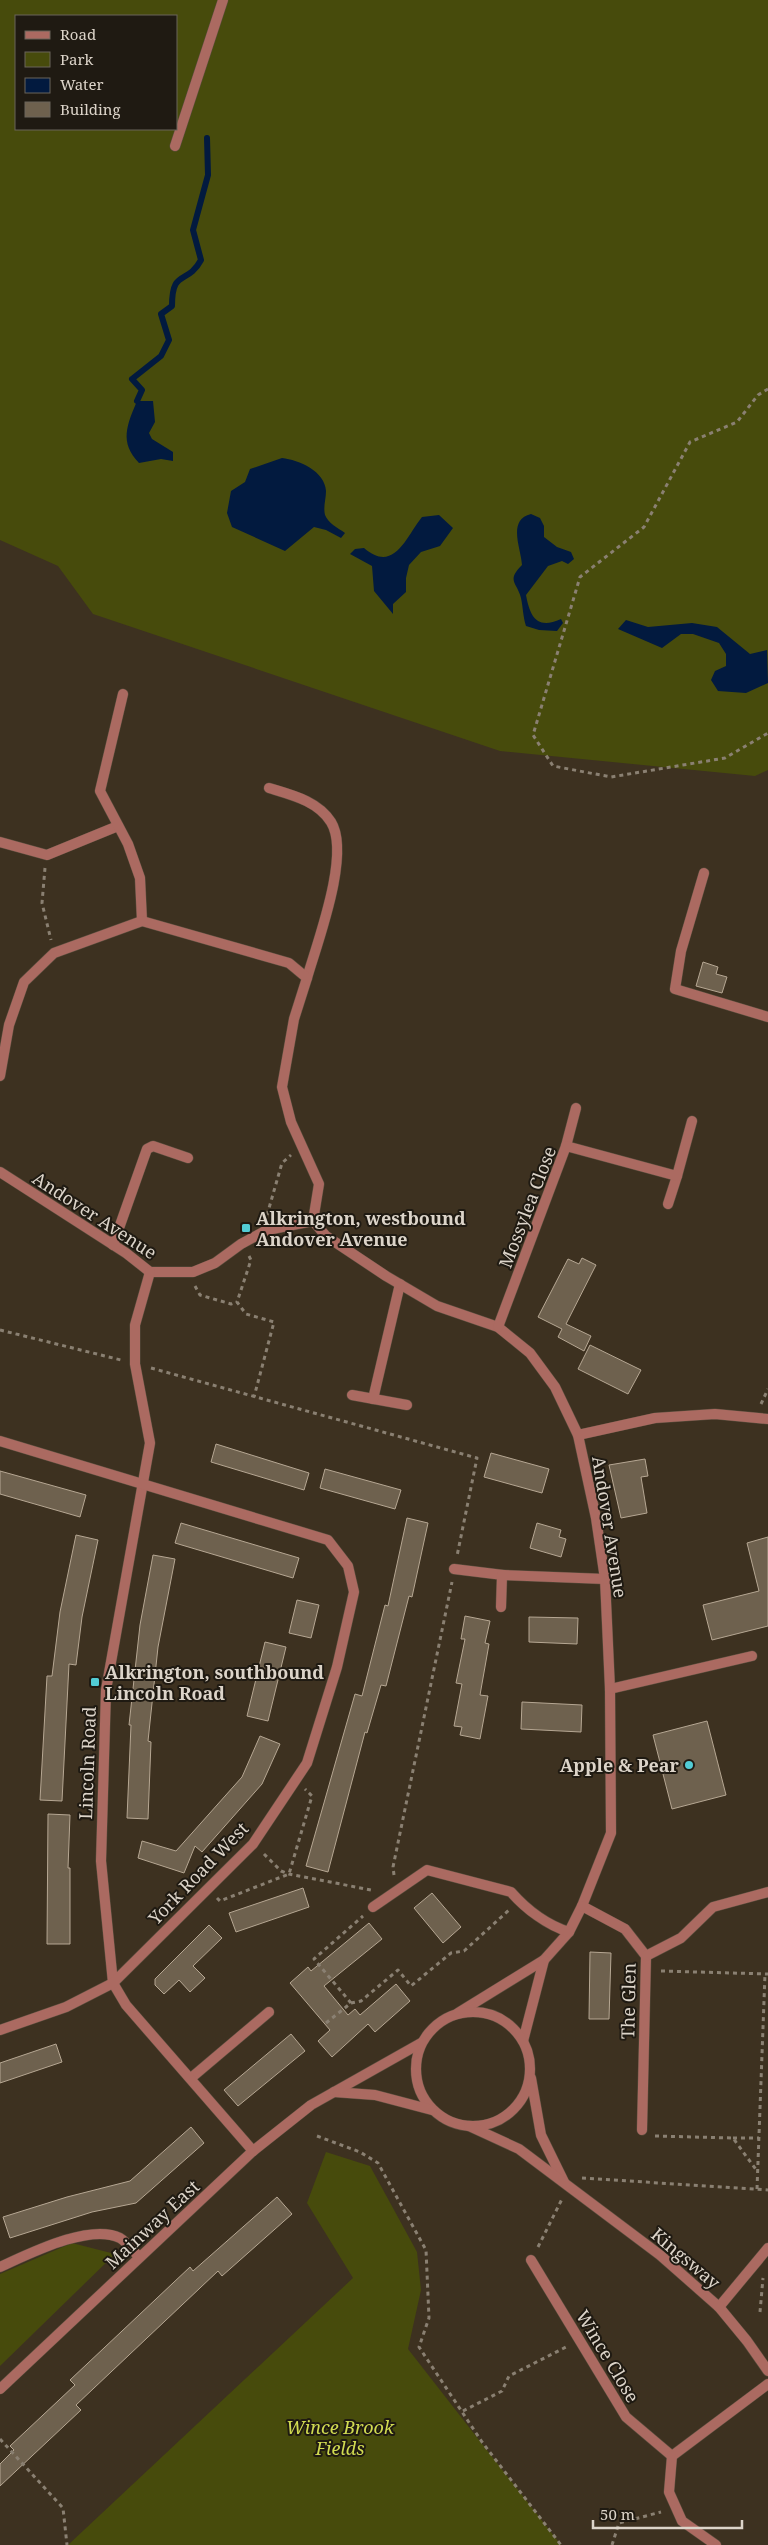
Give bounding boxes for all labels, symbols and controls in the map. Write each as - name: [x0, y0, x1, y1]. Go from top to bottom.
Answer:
- legend: [15, 15, 178, 130]
- text: Road: [60, 24, 96, 44]
- text: Park: [60, 49, 94, 69]
- text: Water: [60, 74, 103, 94]
- text: Building: [60, 99, 121, 119]
- street label: Mossylea Close: [493, 1143, 561, 1271]
- street label: Andover Avenue: [28, 1166, 162, 1264]
- place label: Alkrington, westbound Andover Avenue: [256, 1206, 466, 1251]
- marker: Alkrington, westbound Andover Avenue: [240, 1222, 252, 1234]
- street label: Andover Avenue: [587, 1454, 633, 1600]
- place label: Alkrington, southbound Lincoln Road: [105, 1660, 324, 1705]
- marker: Alkrington, southbound Lincoln Road: [89, 1676, 101, 1688]
- street label: Lincoln Road: [73, 1706, 101, 1820]
- place label: Apple & Pear: [560, 1753, 680, 1777]
- marker: Apple & Pear: [683, 1759, 695, 1771]
- street label: York Road West: [142, 1816, 253, 1930]
- street label: The Glen: [615, 1962, 641, 2039]
- street label: Mainway East: [100, 2174, 204, 2274]
- street label: Kingsway: [646, 2222, 726, 2294]
- street label: Wince Close: [571, 2305, 645, 2407]
- park label: Wince Brook Fields: [286, 2415, 395, 2460]
- scale bar: [593, 2498, 742, 2530]
- text: 50 m: [600, 2504, 635, 2524]

